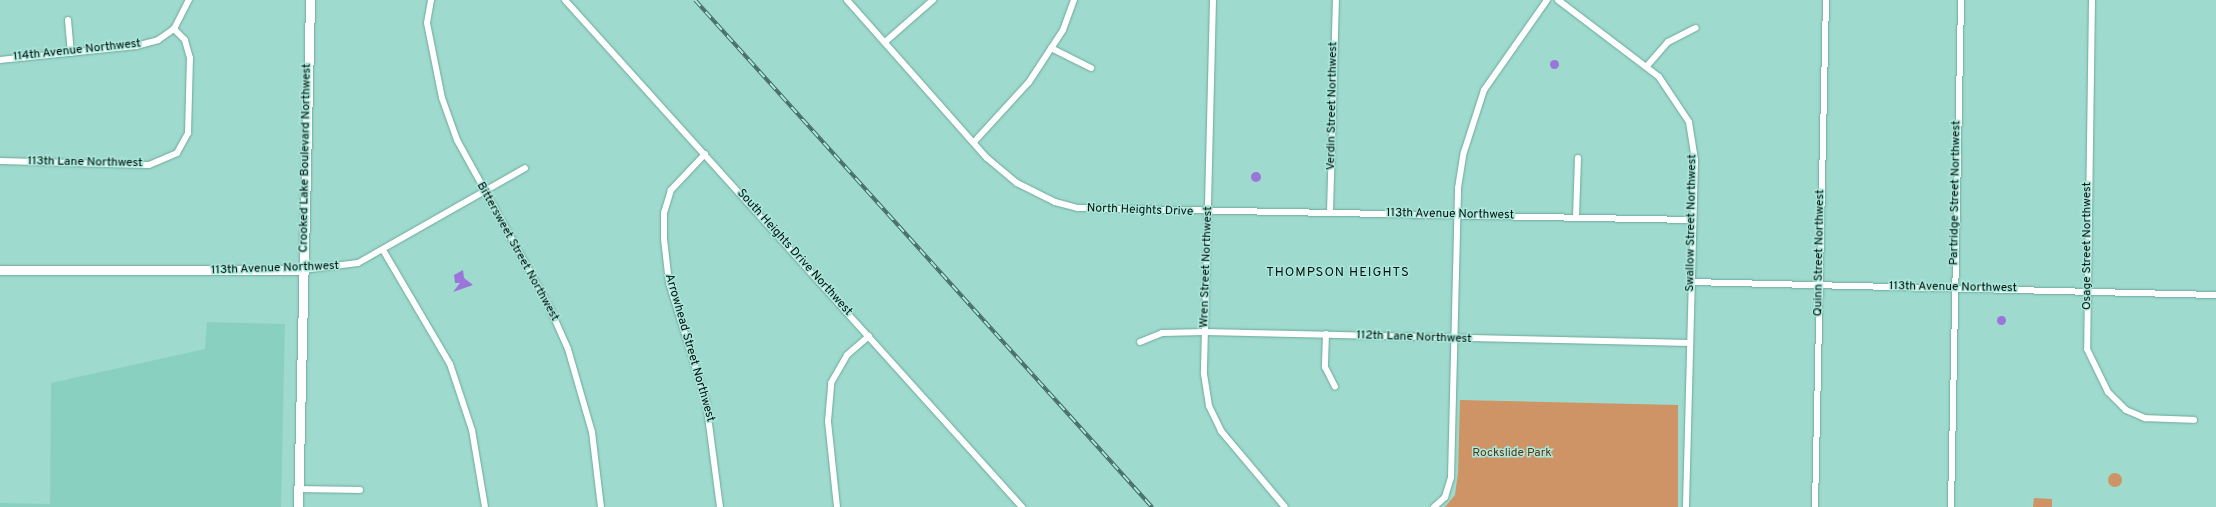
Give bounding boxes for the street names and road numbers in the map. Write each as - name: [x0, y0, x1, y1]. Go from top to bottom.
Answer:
- street label: 114th Avenue Northwest: [12, 37, 142, 65]
- street label: Verdin Street Northwest: [1325, 42, 1341, 170]
- street label: Crooked Lake Boulevard Northwest: [297, 63, 315, 253]
- street label: Partridge Street Northwest: [1948, 121, 1964, 265]
- street label: Swallow Street Northwest: [1684, 154, 1700, 292]
- street label: 113th Lane Northwest: [27, 155, 143, 171]
- street label: Bittersweet Street Northwest: [473, 180, 561, 324]
- street label: Osage Street Northwest: [2081, 182, 2095, 310]
- street label: South Heights Drive Northwest: [733, 187, 855, 319]
- street label: Quinn Street Northwest: [1812, 190, 1828, 316]
- street label: North Heights Drive: [1087, 202, 1193, 220]
- street label: Wren Street Northwest: [1198, 206, 1216, 328]
- street label: 113th Avenue Northwest: [1386, 207, 1514, 223]
- street label: 113th Avenue Northwest: [211, 260, 339, 278]
- street label: Arrowhead Street Northwest: [661, 272, 717, 424]
- street label: 113th Avenue Northwest: [1889, 280, 2017, 296]
- street label: 112th Lane Northwest: [1356, 329, 1472, 347]

